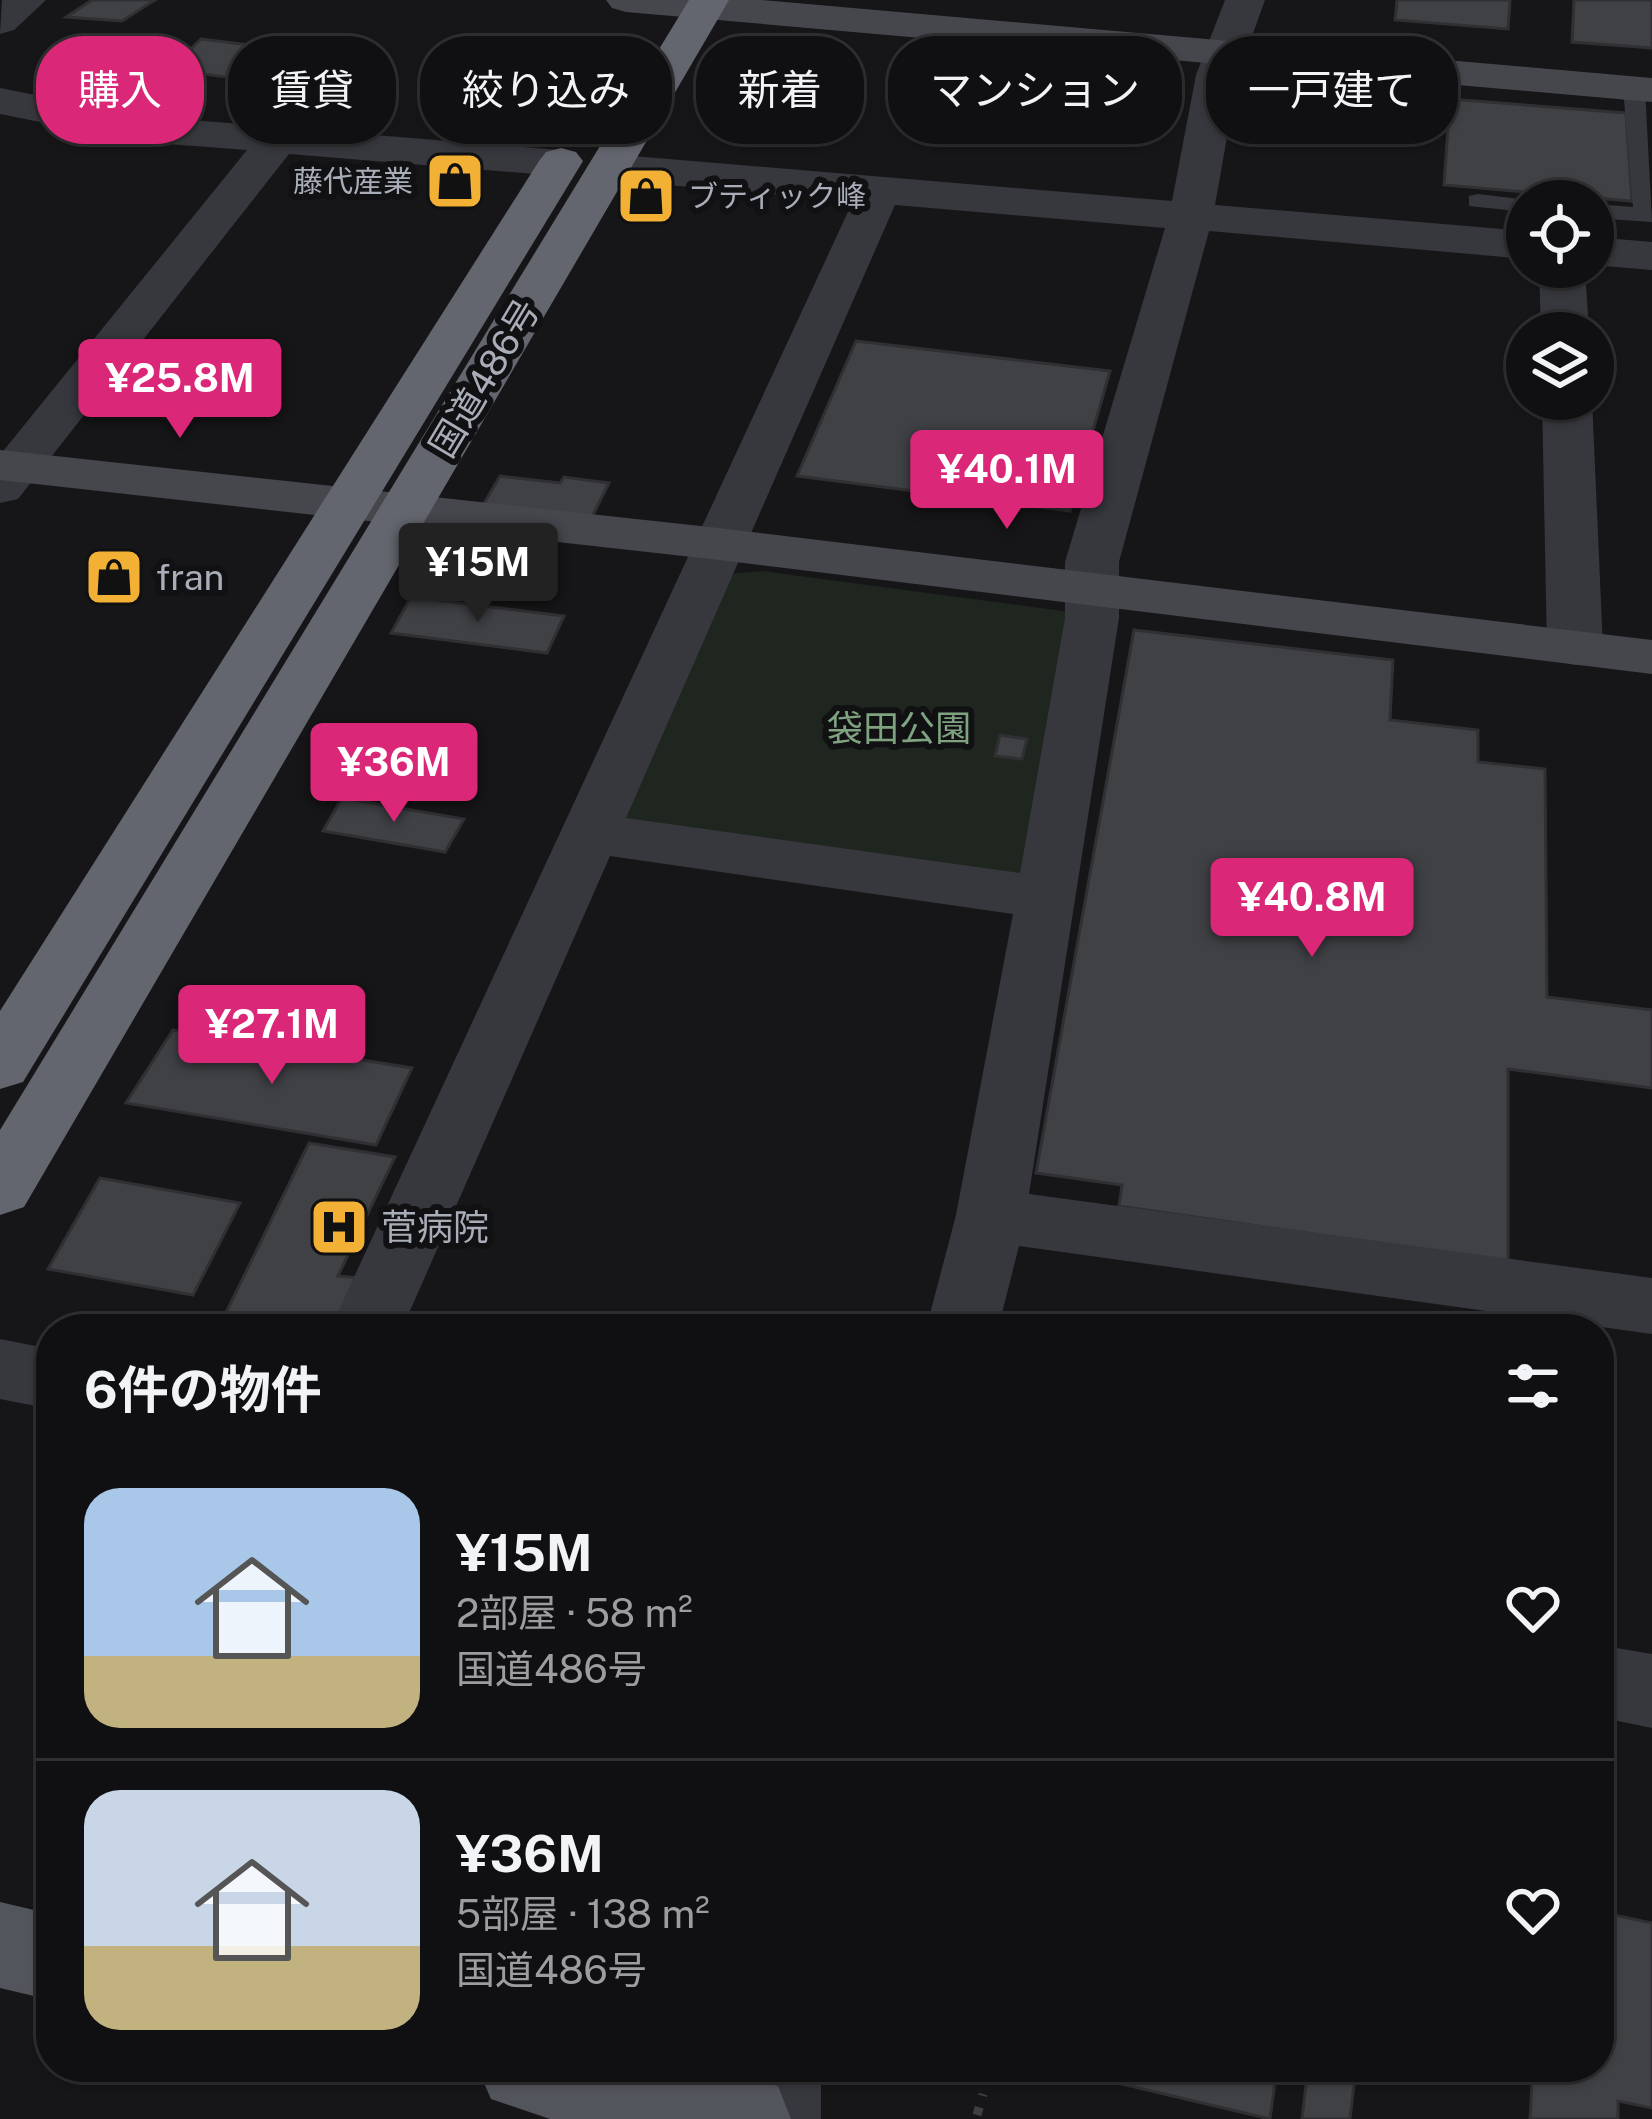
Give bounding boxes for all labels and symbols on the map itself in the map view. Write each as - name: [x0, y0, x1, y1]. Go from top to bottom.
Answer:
- shop icon: 藤代産業: [424, 150, 486, 212]
- place label: 藤代産業: [293, 163, 413, 199]
- shop icon: ブティック峰: [615, 165, 677, 227]
- place label: ブティック峰: [688, 178, 866, 214]
- street label: 国道486号: [421, 292, 547, 464]
- pin: ¥25.8M: [82, 339, 278, 441]
- pin: ¥40.1M: [909, 430, 1105, 532]
- pin: ¥15M: [407, 523, 549, 625]
- shop icon: fran: [83, 546, 145, 608]
- place label: fran: [156, 556, 224, 598]
- park label: 袋田公園: [827, 707, 971, 749]
- pin: ¥36M: [323, 723, 465, 825]
- pin: ¥40.8M: [1214, 858, 1410, 960]
- pin: ¥27.1M: [174, 985, 370, 1087]
- hospital icon: 菅病院: [308, 1196, 370, 1258]
- place label: 菅病院: [381, 1206, 489, 1248]

